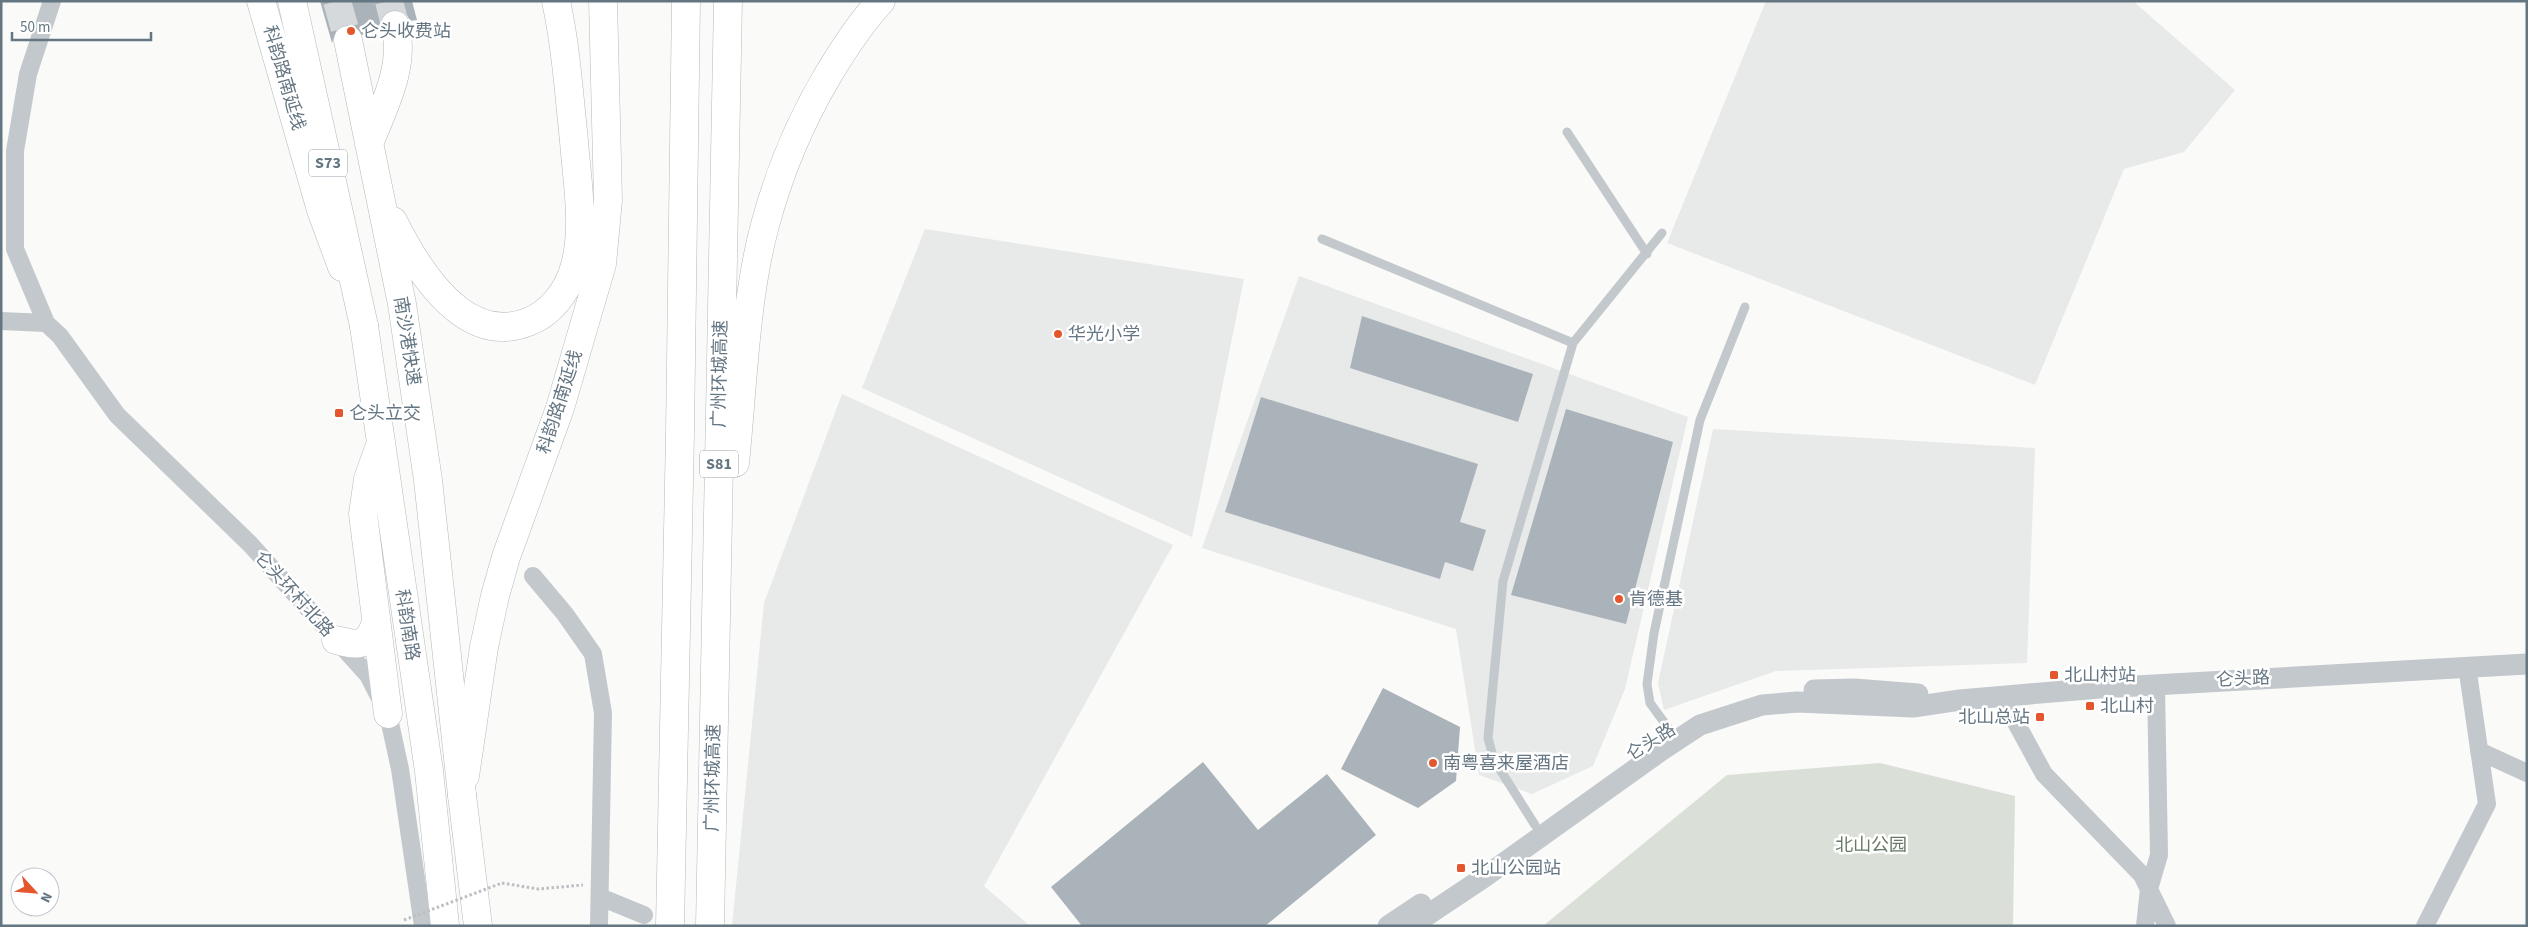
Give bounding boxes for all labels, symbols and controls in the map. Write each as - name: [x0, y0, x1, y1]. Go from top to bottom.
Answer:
- scale bar: [12, 10, 151, 42]
- text: 50 m: [20, 17, 50, 38]
- place label: 仑头收费站: [361, 19, 451, 44]
- street label: 科韵路南延线: [257, 23, 311, 133]
- marker: 仑头收费站: [345, 25, 357, 37]
- road number: S73: [309, 150, 347, 177]
- street label: 南沙港快速: [388, 295, 426, 387]
- street label: 广州环城高速: [707, 320, 733, 428]
- place label: 华光小学: [1068, 322, 1140, 347]
- marker: 华光小学: [1052, 328, 1064, 340]
- street label: 科韵路南延线: [531, 347, 589, 457]
- place label: 仑头立交: [349, 401, 421, 426]
- marker: 仑头立交: [333, 407, 345, 419]
- road number: S81: [700, 450, 738, 478]
- street label: 仑头环村北路: [249, 546, 339, 642]
- street label: 科韵南路: [389, 587, 425, 663]
- place label: 肯德基: [1629, 587, 1683, 612]
- marker: 肯德基: [1613, 593, 1625, 605]
- place label: 北山村站: [2064, 663, 2136, 688]
- street label: 仑头路: [2215, 665, 2271, 693]
- marker: 北山村站: [2048, 669, 2060, 681]
- place label: 北山村: [2100, 694, 2154, 719]
- marker: 北山村: [2084, 700, 2096, 712]
- place label: 北山总站: [1958, 705, 2030, 730]
- marker: 北山总站: [2034, 711, 2046, 723]
- street label: 仑头路: [1621, 717, 1681, 767]
- street label: 广州环城高速: [700, 724, 726, 832]
- place label: 南粤喜来屋酒店: [1443, 751, 1569, 776]
- marker: 南粤喜来屋酒店: [1427, 757, 1439, 769]
- park label: 北山公园: [1835, 833, 1907, 858]
- place label: 北山公园站: [1471, 856, 1561, 881]
- marker: 北山公园站: [1455, 862, 1467, 874]
- north arrow: [10, 867, 60, 917]
- text: N: [35, 889, 57, 906]

